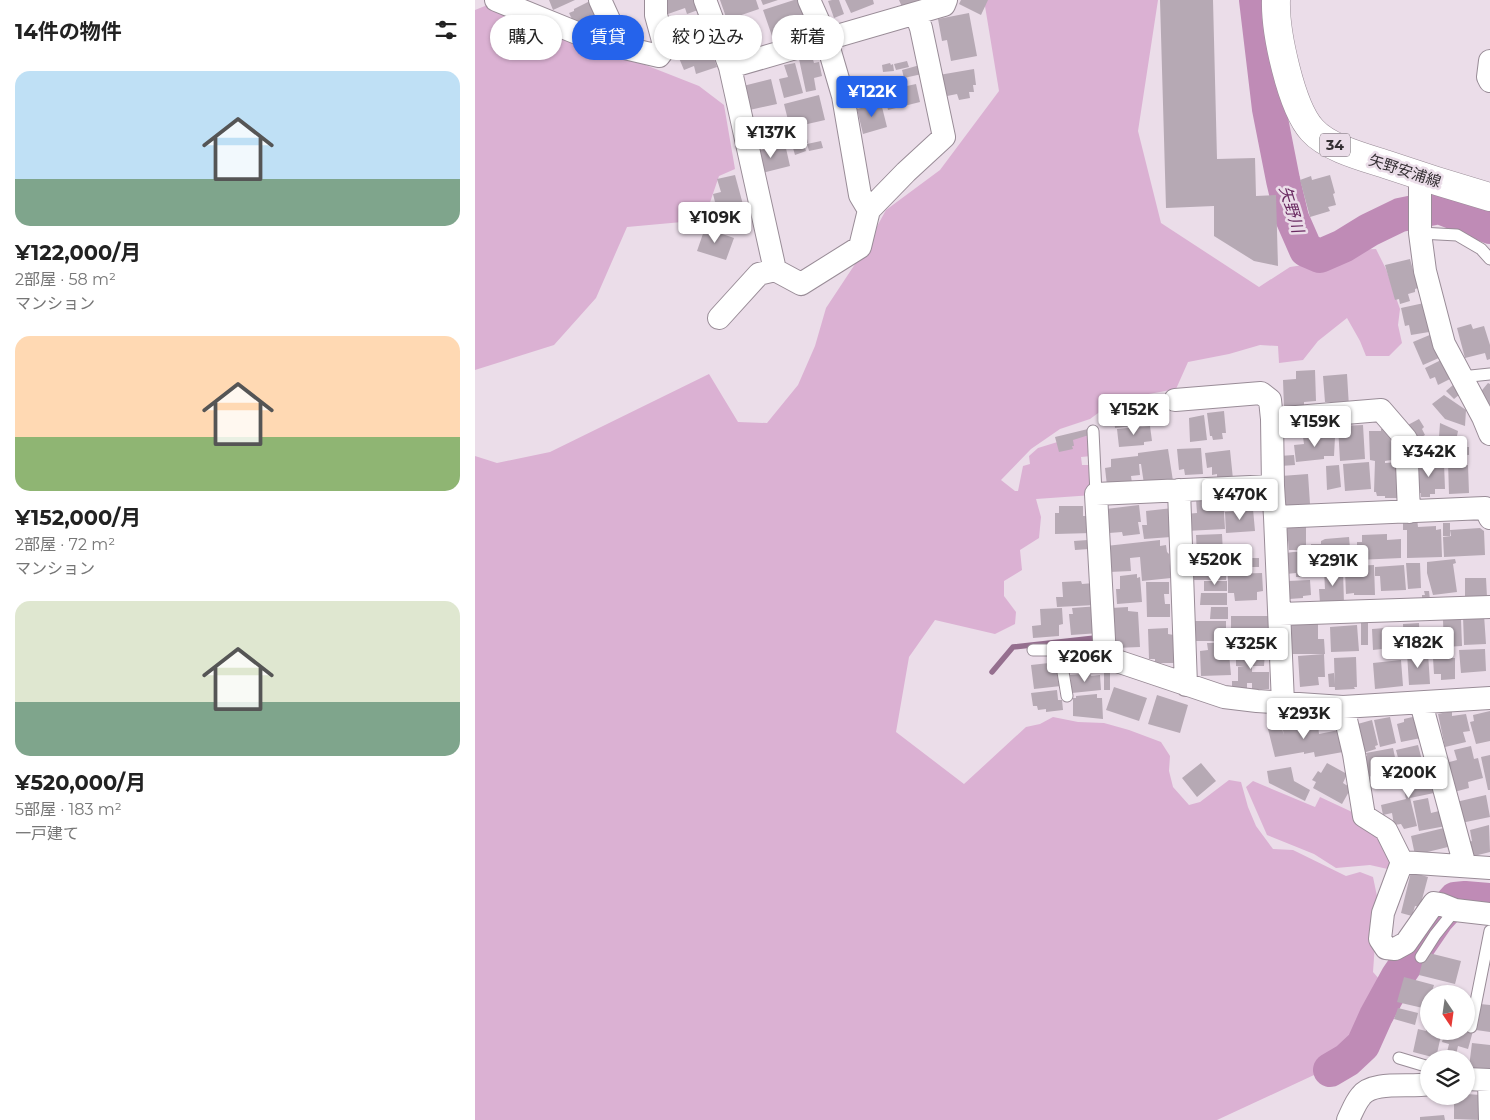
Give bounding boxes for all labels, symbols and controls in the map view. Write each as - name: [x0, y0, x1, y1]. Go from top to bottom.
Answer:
- chip: 購入: [490, 15, 562, 60]
- chip: 賃貸: [572, 15, 644, 60]
- chip: 絞り込み: [654, 15, 762, 60]
- chip: 新着: [772, 15, 844, 60]
- icon: filters: [432, 16, 460, 44]
- text: 14件の物件: [15, 19, 122, 44]
- pin: ¥122K: [837, 76, 907, 118]
- text: ¥122K: [847, 82, 897, 101]
- icon: home: [193, 104, 283, 194]
- pin: ¥137K: [736, 116, 806, 159]
- text: ¥137K: [746, 123, 796, 142]
- road number: 34: [1320, 134, 1350, 156]
- street label: 矢野安浦線: [1367, 150, 1444, 191]
- water label: 矢野川: [1275, 183, 1308, 237]
- pin: ¥109K: [680, 202, 750, 244]
- text: ¥109K: [689, 208, 741, 227]
- text: ¥122,000/月: [15, 240, 141, 265]
- text: 2部屋 · 58 m²: [15, 270, 116, 289]
- text: マンション: [15, 294, 95, 313]
- icon: home: [193, 369, 283, 459]
- pin: ¥152K: [1099, 394, 1169, 436]
- text: ¥152K: [1109, 400, 1159, 419]
- pin: ¥159K: [1280, 406, 1350, 448]
- text: ¥159K: [1290, 412, 1340, 431]
- pin: ¥342K: [1394, 436, 1464, 478]
- text: ¥342K: [1402, 442, 1456, 461]
- pin: ¥470K: [1205, 478, 1275, 521]
- text: ¥470K: [1213, 485, 1267, 504]
- text: ¥152,000/月: [15, 505, 141, 530]
- text: 2部屋 · 72 m²: [15, 535, 115, 554]
- pin: ¥520K: [1180, 544, 1250, 586]
- pin: ¥291K: [1298, 544, 1368, 587]
- text: ¥520K: [1188, 550, 1242, 569]
- text: ¥291K: [1308, 551, 1358, 570]
- text: マンション: [15, 559, 95, 578]
- pin: ¥182K: [1383, 626, 1453, 669]
- pin: ¥325K: [1216, 628, 1286, 670]
- text: ¥182K: [1393, 633, 1443, 652]
- icon: home: [193, 634, 283, 724]
- text: ¥325K: [1225, 634, 1277, 653]
- pin: ¥206K: [1050, 640, 1120, 683]
- text: ¥206K: [1058, 647, 1112, 666]
- pin: ¥293K: [1269, 698, 1339, 740]
- text: ¥293K: [1278, 704, 1330, 723]
- pin: ¥200K: [1374, 756, 1444, 799]
- text: ¥200K: [1382, 763, 1436, 782]
- text: ¥520,000/月: [15, 770, 146, 795]
- text: 5部屋 · 183 m²: [15, 800, 122, 819]
- text: 一戸建て: [15, 824, 79, 843]
- north arrow: [1420, 985, 1475, 1040]
- map controls: [1420, 985, 1475, 1105]
- button: layers: [1420, 1050, 1475, 1105]

